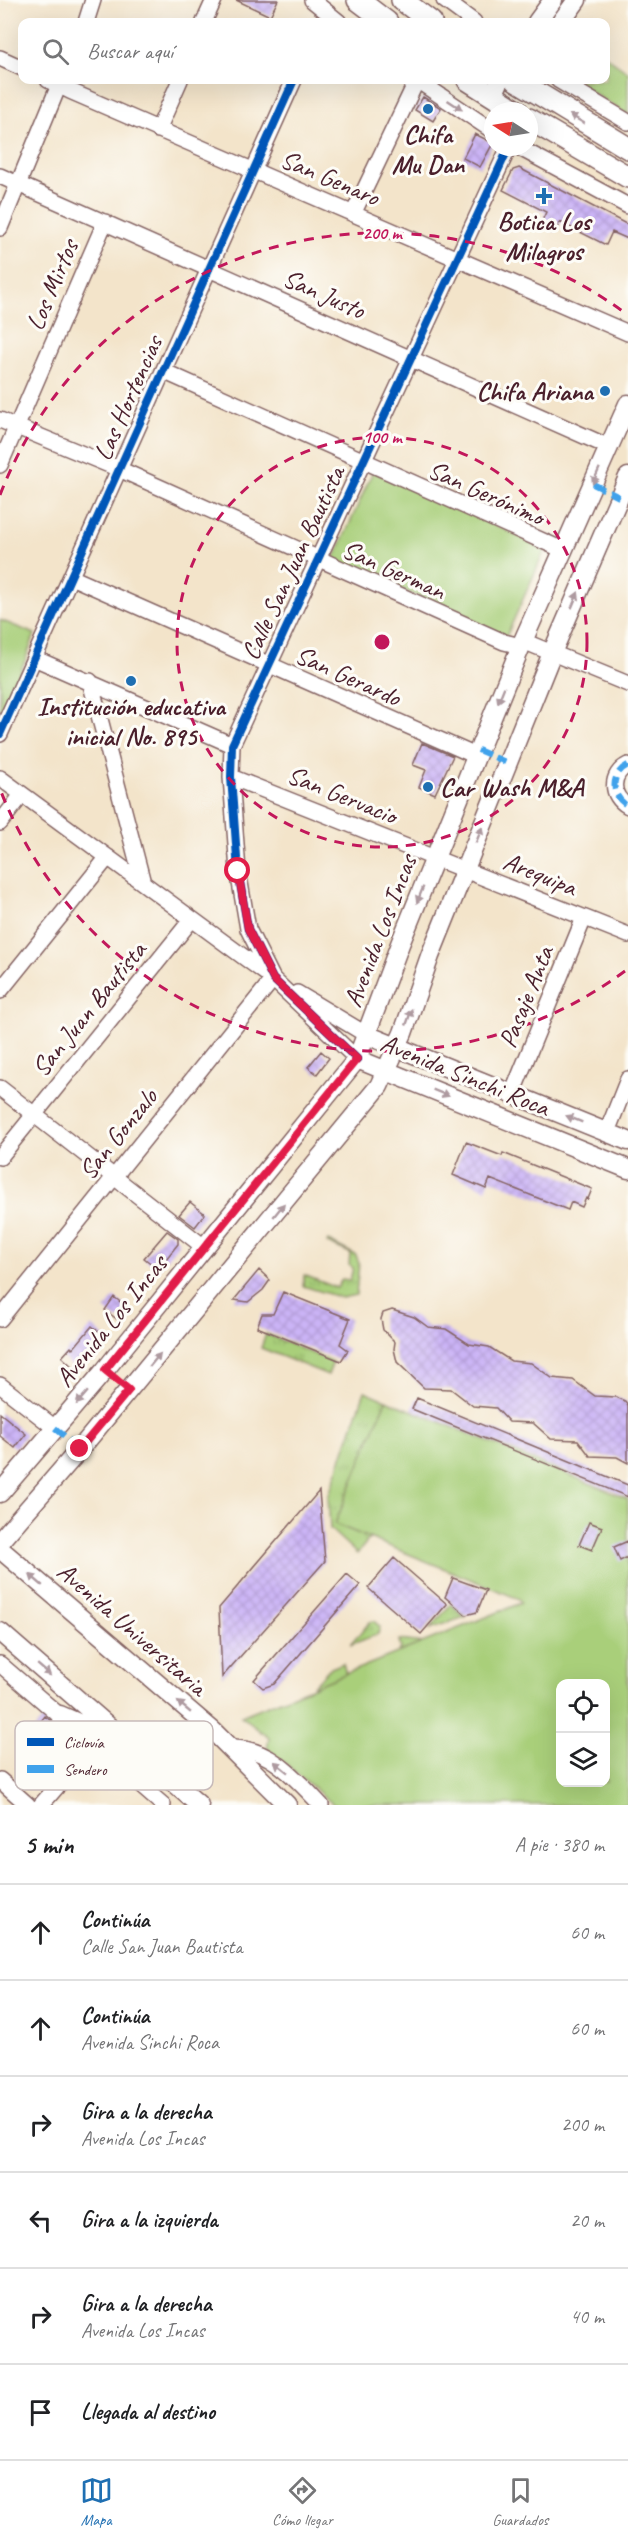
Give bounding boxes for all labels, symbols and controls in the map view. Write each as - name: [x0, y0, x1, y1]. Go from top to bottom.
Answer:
- search box: [18, 18, 610, 84]
- icon: search: [39, 35, 72, 68]
- text: Buscar aquí: [87, 37, 173, 65]
- one-way arrow: [447, 99, 463, 110]
- marker: Chifa Mu Dan: [421, 102, 435, 116]
- north arrow: [484, 102, 538, 156]
- one-way arrow: [569, 113, 586, 124]
- place label: Chifa Mu Dan: [392, 118, 465, 181]
- street label: San Genaro: [276, 142, 386, 214]
- marker: Botica Los Milagros: [537, 189, 551, 203]
- place label: Botica Los Milagros: [498, 205, 593, 268]
- text: 200 m: [363, 222, 403, 244]
- street label: Los Mirtos: [18, 233, 87, 335]
- street label: San Justo: [278, 261, 372, 327]
- street label: Las Hortencias: [86, 329, 171, 465]
- place label: Chifa Ariana: [477, 375, 595, 408]
- marker: Chifa Ariana: [598, 384, 612, 398]
- text: 100 m: [363, 426, 403, 448]
- street label: San Gerónimo: [423, 453, 552, 534]
- street label: Calle San Juan Bautista: [234, 459, 353, 665]
- one-way arrow: [591, 468, 601, 486]
- street label: San German: [337, 533, 452, 608]
- one-way arrow: [570, 590, 580, 608]
- centre of rings: [372, 632, 392, 652]
- street label: San Gerardo: [290, 638, 407, 715]
- marker: Institución educativa inicial No. 895: [124, 674, 138, 688]
- one-way arrow: [496, 686, 505, 704]
- place label: Institución educativa inicial No. 895: [37, 690, 227, 753]
- street label: San Gervacio: [282, 758, 404, 833]
- place label: Car Wash M&A: [440, 771, 585, 804]
- marker: Car Wash M&A: [421, 780, 435, 794]
- one-way arrow: [475, 826, 484, 844]
- street label: Arequipa: [499, 844, 583, 904]
- street label: Avenida Los Incas: [336, 848, 425, 1012]
- route start: [224, 857, 250, 883]
- one-way arrow: [415, 886, 424, 904]
- street label: San Juan Bautista: [24, 933, 155, 1083]
- street label: Pasaje Anta: [491, 940, 562, 1053]
- one-way arrow: [404, 1008, 414, 1026]
- street label: Avenida Sinchi Roca: [376, 1026, 556, 1124]
- street label: San Gonzalo: [71, 1080, 166, 1186]
- one-way arrow: [433, 1088, 451, 1098]
- one-way arrow: [564, 1114, 582, 1124]
- one-way arrow: [273, 1202, 285, 1217]
- street label: Avenida Los Incas: [48, 1247, 176, 1394]
- one-way arrow: [148, 1353, 161, 1368]
- one-way arrow: [75, 1390, 89, 1405]
- route end: [66, 1435, 92, 1461]
- street label: Avenida Universitaria: [50, 1555, 215, 1705]
- one-way arrow: [29, 1574, 44, 1587]
- one-way arrow: [36, 1663, 51, 1676]
- map controls: [556, 1679, 610, 1787]
- button: locate: [556, 1679, 610, 1733]
- one-way arrow: [177, 1701, 192, 1714]
- legend: [15, 1721, 213, 1790]
- text: Ciclovía: [64, 1733, 105, 1753]
- button: layers: [556, 1733, 610, 1787]
- text: Sendero: [64, 1760, 108, 1780]
- one-way arrow: [273, 1761, 289, 1774]
- text: 5 min: [24, 1828, 73, 1861]
- text: A pie · 380 m: [515, 1832, 604, 1857]
- text: Continúa: [81, 1906, 149, 1934]
- icon: ahead: [24, 1916, 57, 1949]
- text: 60 m: [570, 1920, 604, 1945]
- text: Calle San Juan Bautista: [81, 1934, 242, 1959]
- text: Continúa: [81, 2002, 149, 2030]
- icon: ahead: [24, 2012, 57, 2045]
- text: 60 m: [570, 2016, 604, 2041]
- text: Avenida Sinchi Roca: [81, 2030, 219, 2055]
- text: Gira a la derecha: [81, 2098, 212, 2126]
- icon: right: [24, 2108, 57, 2141]
- text: 200 m: [561, 2112, 604, 2137]
- text: Avenida Los Incas: [81, 2126, 204, 2151]
- icon: left: [24, 2204, 57, 2237]
- text: Gira a la izquierda: [81, 2206, 218, 2234]
- text: 20 m: [570, 2208, 604, 2233]
- text: Gira a la derecha: [81, 2290, 212, 2318]
- icon: right: [24, 2300, 57, 2333]
- text: 40 m: [570, 2304, 604, 2329]
- text: Avenida Los Incas: [81, 2318, 204, 2343]
- icon: arrive: [24, 2396, 57, 2429]
- text: Llegada al destino: [81, 2398, 215, 2426]
- tab: Mapa: [80, 2474, 113, 2530]
- tab: Cómo llegar: [272, 2474, 333, 2530]
- tab: Guardados: [492, 2474, 548, 2530]

